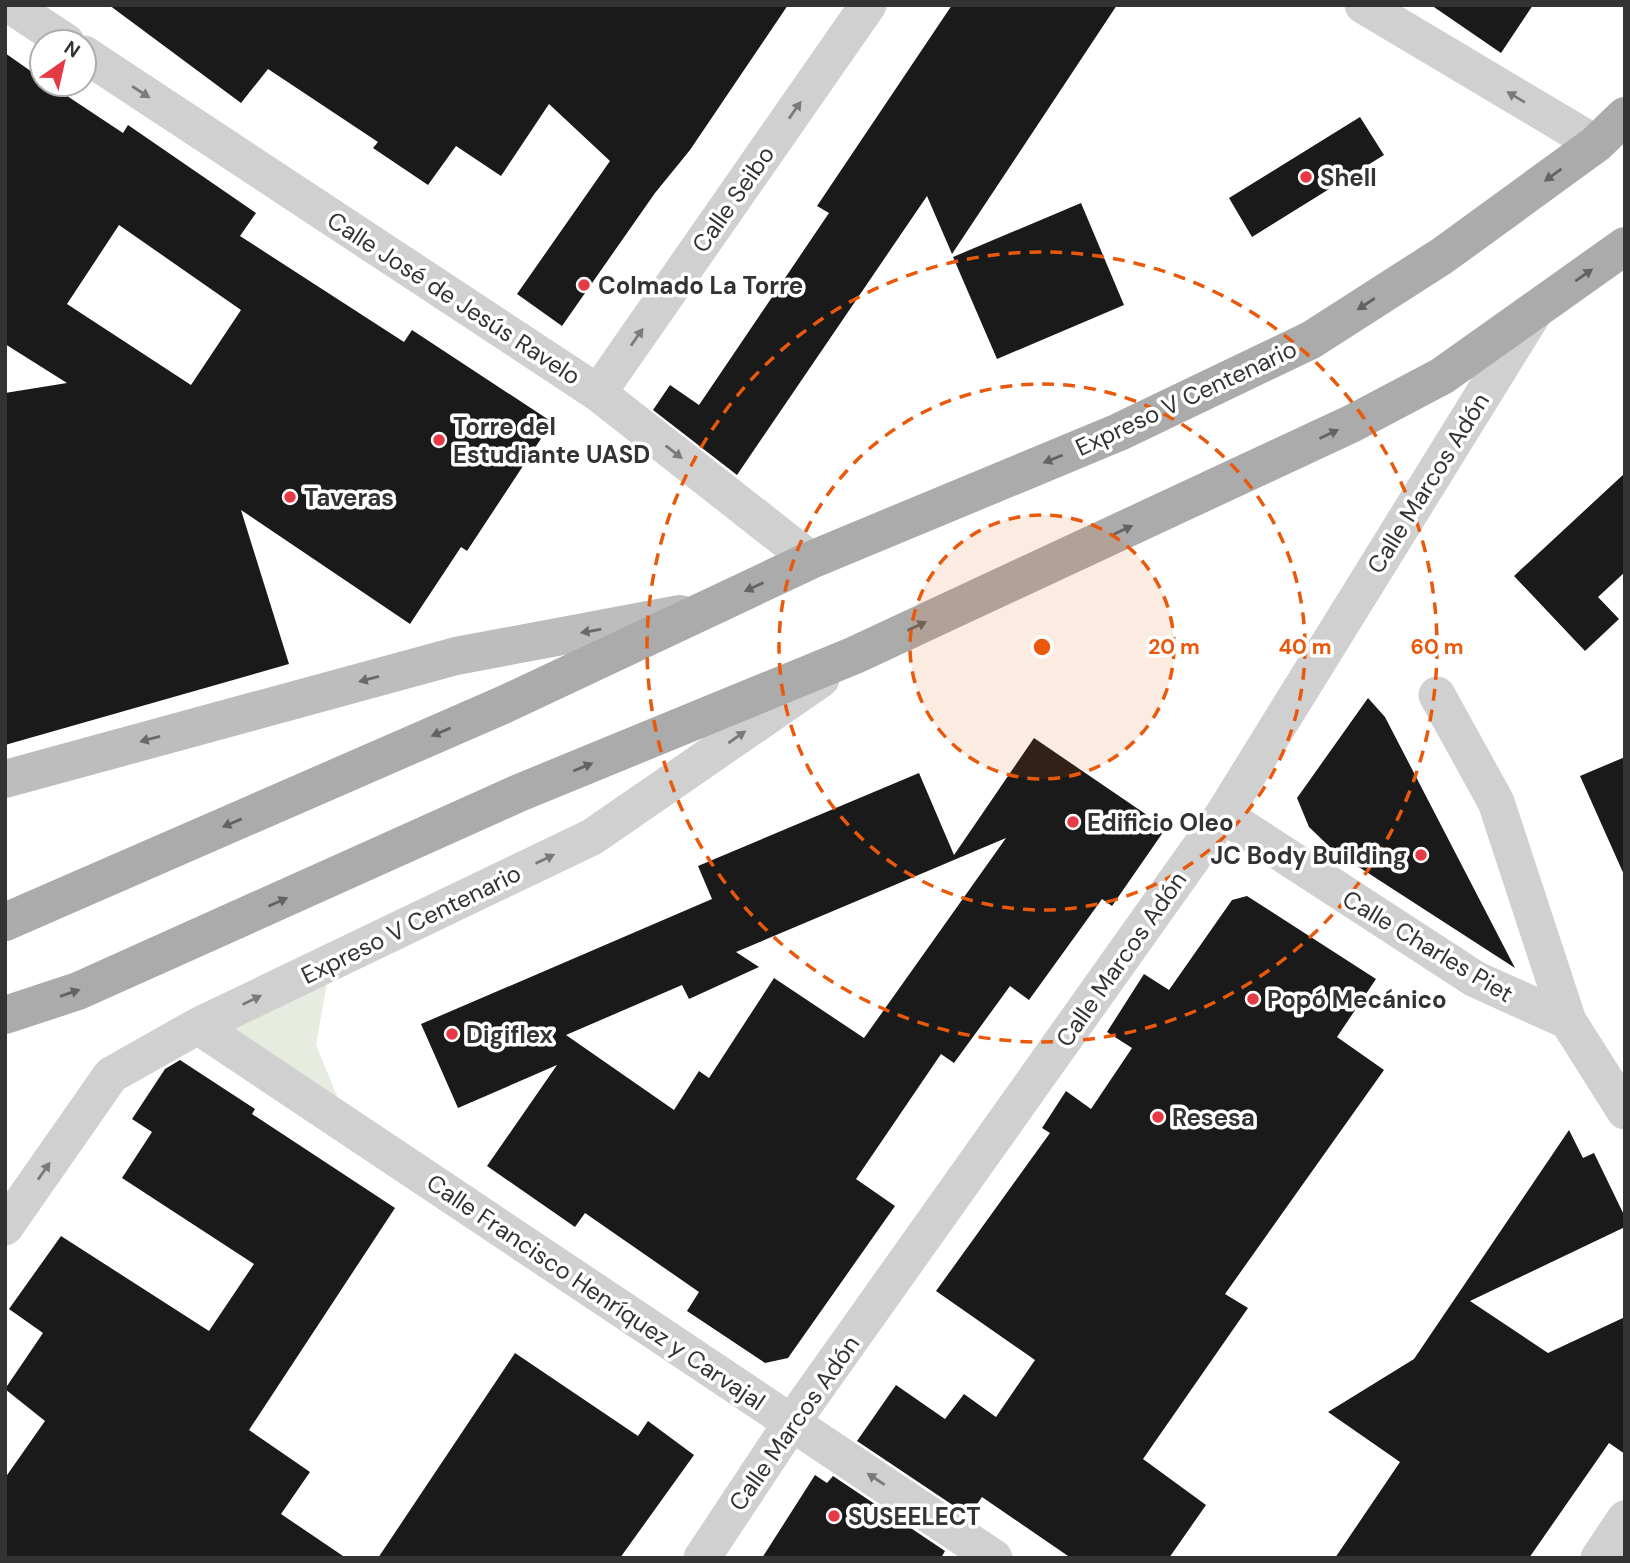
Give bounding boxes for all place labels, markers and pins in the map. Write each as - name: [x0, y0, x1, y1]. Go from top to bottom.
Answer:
- place label: Shell: [1320, 162, 1377, 193]
- marker: Shell: [1298, 169, 1314, 185]
- place label: Colmado La Torre: [598, 270, 803, 301]
- marker: Colmado La Torre: [576, 277, 592, 293]
- place label: Torre del Estudiante UASD: [453, 411, 650, 470]
- marker: Torre del Estudiante UASD: [431, 432, 447, 448]
- place label: Taveras: [304, 482, 394, 513]
- marker: Taveras: [282, 489, 298, 505]
- centre of rings: [1030, 635, 1054, 659]
- place label: Edificio Oleo: [1087, 807, 1234, 838]
- marker: Edificio Oleo: [1065, 814, 1081, 830]
- place label: JC Body Building: [1210, 840, 1407, 871]
- marker: JC Body Building: [1413, 847, 1429, 863]
- place label: Popó Mecánico: [1267, 984, 1447, 1015]
- marker: Popó Mecánico: [1245, 991, 1261, 1007]
- place label: Digiflex: [466, 1019, 553, 1050]
- marker: Digiflex: [444, 1026, 460, 1042]
- place label: Resesa: [1172, 1102, 1255, 1133]
- marker: Resesa: [1150, 1109, 1166, 1125]
- place label: SUSEELECT: [848, 1501, 981, 1532]
- marker: SUSEELECT: [826, 1508, 842, 1524]

